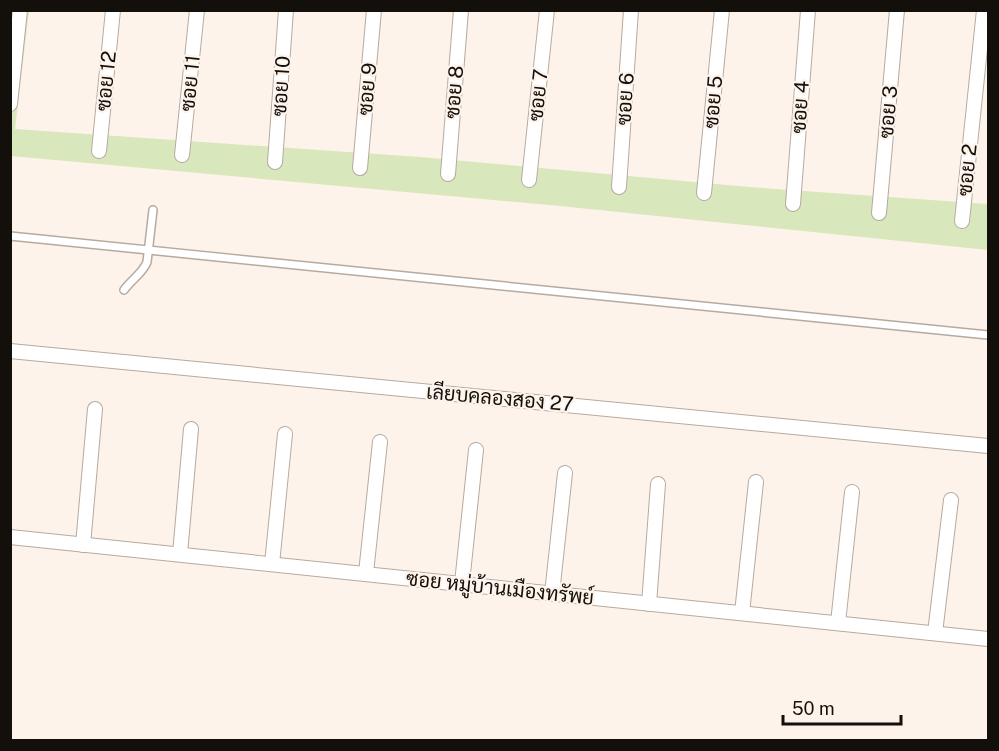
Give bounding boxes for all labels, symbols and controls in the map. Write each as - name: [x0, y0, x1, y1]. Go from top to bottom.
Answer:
- street label: ซอย 12: [91, 50, 121, 112]
- street label: ซอย 11: [175, 54, 205, 112]
- street label: ซอย 10: [267, 55, 295, 117]
- street label: ซอย 9: [353, 62, 381, 116]
- street label: ซอย 8: [440, 64, 468, 120]
- street label: ซอย 7: [523, 68, 553, 122]
- street label: ซอย 6: [611, 72, 639, 126]
- street label: ซอย 5: [699, 74, 727, 130]
- street label: ซอย 4: [786, 80, 814, 134]
- street label: ซอย 3: [874, 85, 902, 139]
- street label: ซอย 2: [952, 143, 982, 197]
- street label: เลียบคลองสอง 27: [425, 379, 575, 416]
- street label: ซอย หมู่บ้านเมืองทรัพย์: [405, 564, 595, 613]
- scale bar: [783, 688, 902, 726]
- text: 50 m: [792, 698, 835, 719]

